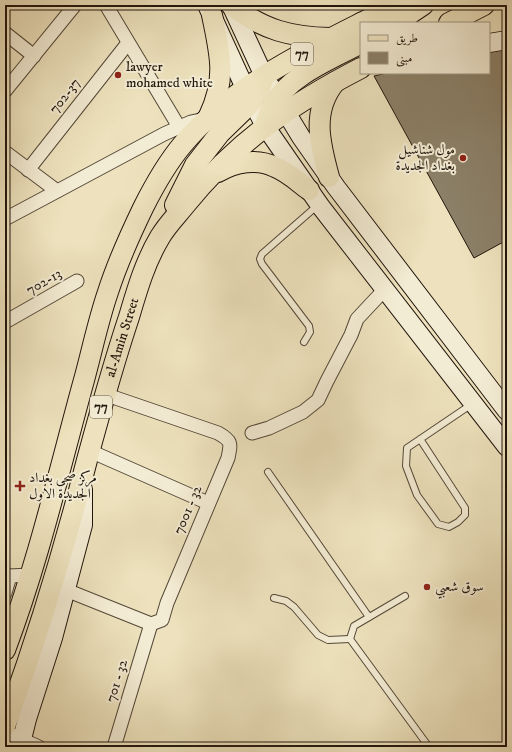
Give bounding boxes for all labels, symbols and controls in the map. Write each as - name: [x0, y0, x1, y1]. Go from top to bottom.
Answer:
- legend: [360, 22, 490, 74]
- text: طريق: [396, 31, 418, 46]
- road number: 77: [291, 43, 313, 65]
- text: مبنى: [396, 51, 412, 67]
- place label: lawyer mohamed white: [126, 58, 213, 92]
- marker: lawyer mohamed white: [113, 70, 123, 80]
- street label: 702-37: [46, 75, 84, 117]
- place label: مول شناشيل بغداد الجديدة: [396, 141, 455, 175]
- marker: مول شناشيل بغداد الجديدة: [458, 153, 468, 163]
- street label: 702-13: [23, 265, 65, 299]
- street label: al-Amin Street: [102, 295, 143, 379]
- road number: 77: [90, 396, 112, 418]
- place label: مركز صحي بغداد الجديدة الاول: [29, 469, 97, 503]
- marker: مركز صحي بغداد الجديدة الاول: [14, 480, 26, 492]
- street label: 7001 - 32: [170, 483, 206, 537]
- place label: سوق شعبي: [435, 578, 484, 599]
- marker: سوق شعبي: [422, 582, 432, 592]
- street label: 701 - 32: [102, 657, 132, 705]

